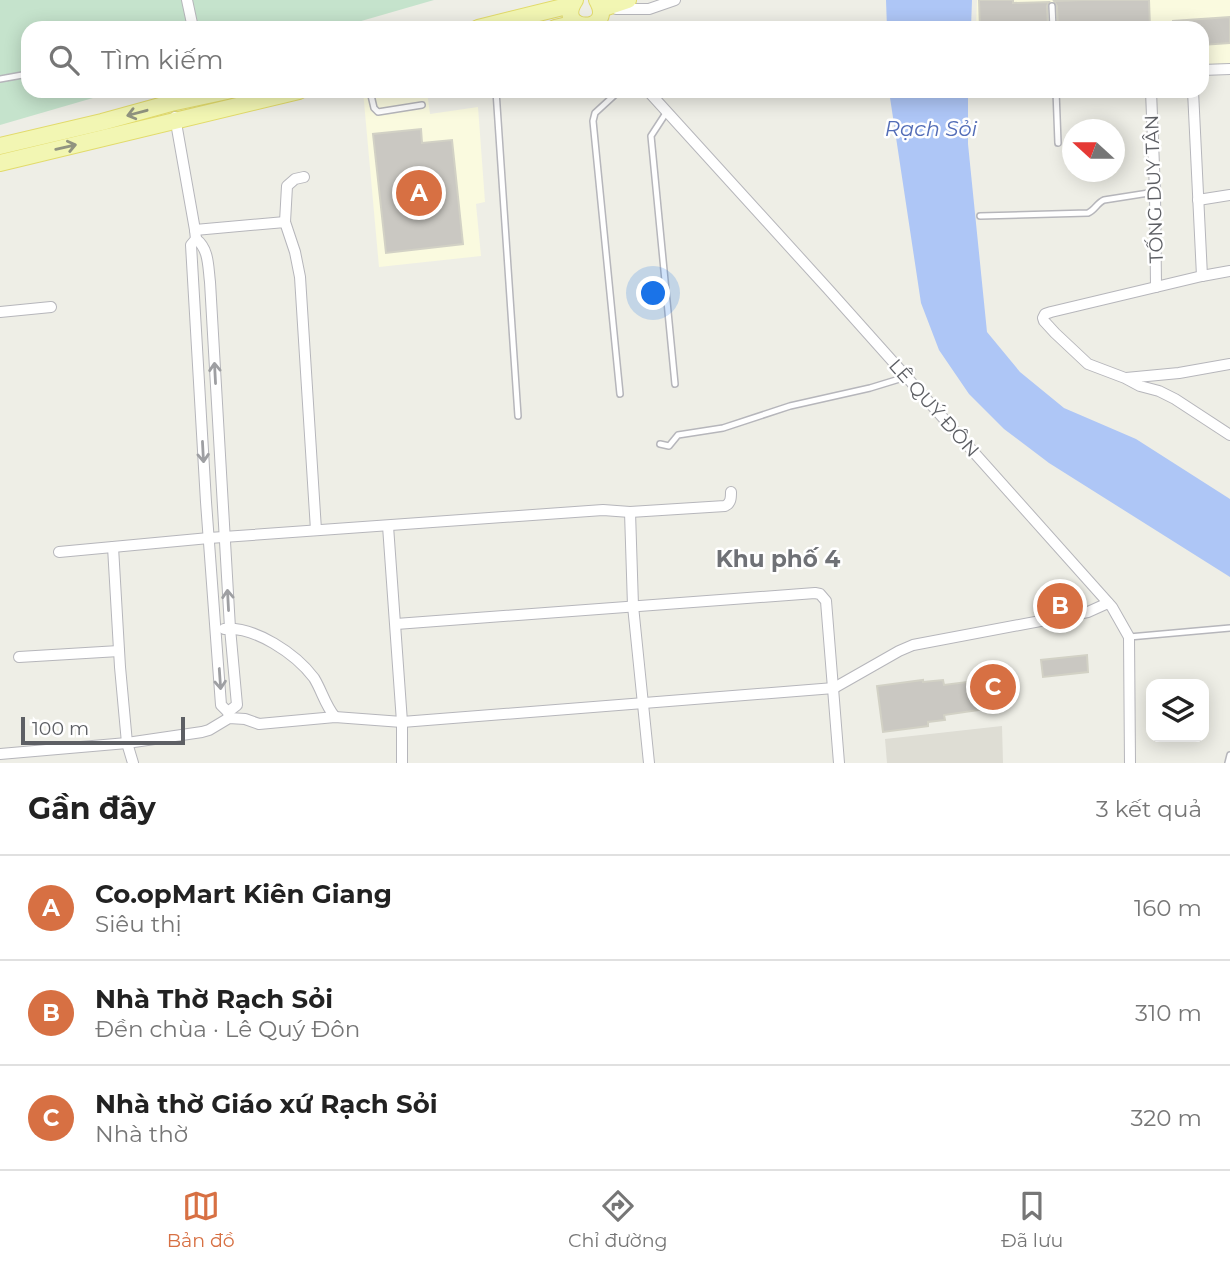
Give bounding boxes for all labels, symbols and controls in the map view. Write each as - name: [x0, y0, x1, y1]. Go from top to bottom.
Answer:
- search box: [21, 21, 1209, 98]
- icon: search: [45, 41, 83, 79]
- text: Tìm kiếm: [101, 44, 224, 76]
- one-way arrow: [127, 107, 149, 120]
- street label: TỐNG DUY TÂN: [1140, 114, 1168, 264]
- water label: Rạch Sỏi: [885, 116, 978, 141]
- north arrow: [1062, 119, 1125, 182]
- one-way arrow: [54, 140, 77, 153]
- pin: A: [396, 167, 442, 219]
- your location: [636, 276, 670, 310]
- street label: LÊ QUÝ ĐÔN: [884, 354, 984, 462]
- one-way arrow: [208, 362, 221, 384]
- one-way arrow: [197, 441, 210, 464]
- district label: Khu phố 4: [716, 545, 840, 573]
- pin: B: [1037, 580, 1083, 632]
- one-way arrow: [221, 589, 234, 611]
- pin: C: [970, 661, 1016, 713]
- one-way arrow: [213, 668, 226, 691]
- map controls: [1146, 679, 1209, 742]
- button: layers: [1146, 679, 1209, 742]
- scale bar: [21, 714, 186, 746]
- text: 100 m: [32, 717, 89, 740]
- text: Gần đây: [28, 790, 156, 827]
- text: 3 kết quả: [1096, 795, 1202, 823]
- text: Co.opMart Kiên Giang: [95, 878, 392, 910]
- text: A: [42, 894, 60, 922]
- text: 160 m: [1134, 894, 1202, 922]
- text: Siêu thị: [95, 910, 182, 938]
- text: Nhà Thờ Rạch Sỏi: [95, 983, 333, 1015]
- text: B: [42, 999, 60, 1027]
- text: 310 m: [1135, 999, 1202, 1027]
- text: Đền chùa · Lê Quý Đôn: [95, 1015, 360, 1043]
- text: Nhà thờ Giáo xứ Rạch Sỏi: [95, 1088, 438, 1120]
- text: C: [43, 1104, 59, 1132]
- text: 320 m: [1130, 1104, 1202, 1132]
- text: Nhà thờ: [95, 1120, 188, 1148]
- tab: Bản đồ: [167, 1187, 235, 1252]
- tab: Chỉ đường: [568, 1187, 668, 1252]
- tab: Đã lưu: [1001, 1187, 1063, 1252]

